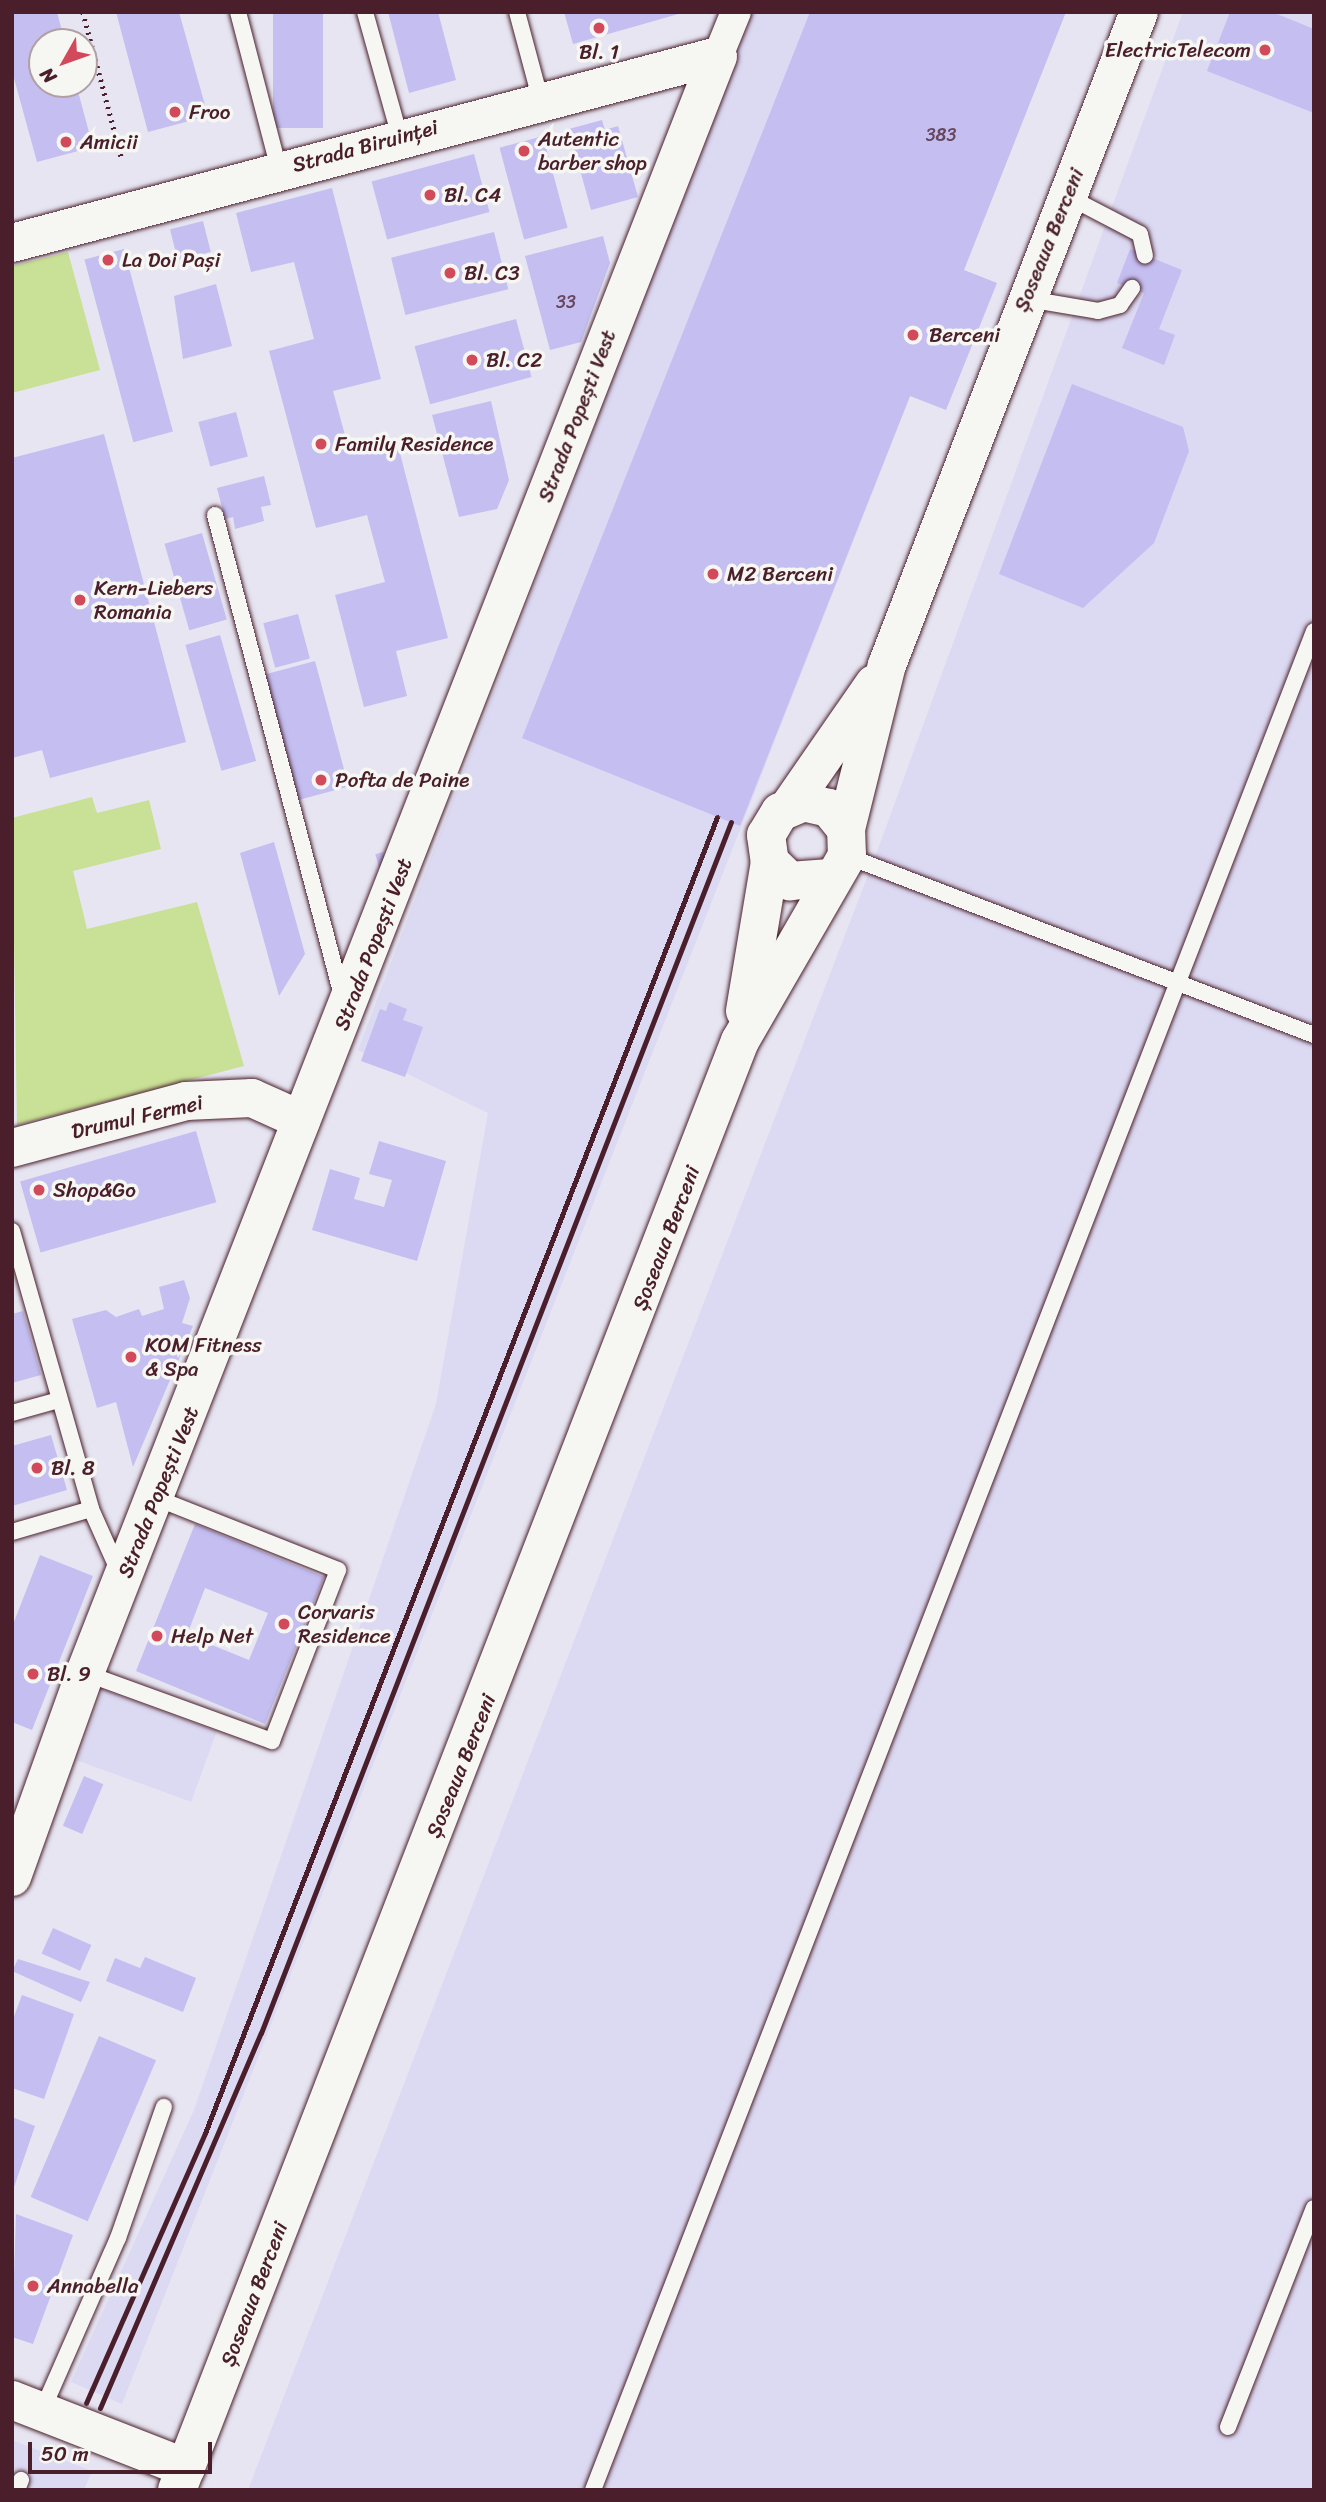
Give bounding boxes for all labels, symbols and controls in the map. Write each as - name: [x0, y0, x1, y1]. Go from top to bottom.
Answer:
- marker: Bl. 1: [591, 20, 607, 36]
- north arrow: [28, 28, 98, 98]
- place label: ElectricTelecom: [1105, 37, 1251, 63]
- place label: Bl. 1: [579, 39, 619, 65]
- marker: ElectricTelecom: [1257, 42, 1273, 58]
- text: N: [31, 60, 65, 91]
- place label: Froo: [189, 99, 230, 125]
- marker: Froo: [167, 104, 183, 120]
- street label: Strada Biruinței: [289, 114, 441, 178]
- house number: 383: [926, 124, 956, 146]
- place label: Autentic barber shop: [538, 126, 647, 176]
- place label: Amicii: [80, 129, 138, 155]
- marker: Amicii: [58, 134, 74, 150]
- marker: Autentic barber shop: [516, 143, 532, 159]
- street label: Șoseaua Berceni: [1009, 164, 1089, 316]
- place label: Bl. C4: [444, 182, 501, 208]
- marker: Bl. C4: [422, 187, 438, 203]
- place label: La Doi Pași: [122, 247, 221, 273]
- marker: La Doi Pași: [100, 252, 116, 268]
- place label: Bl. C3: [464, 260, 520, 286]
- marker: Bl. C3: [442, 265, 458, 281]
- house number: 33: [556, 291, 576, 313]
- place label: Berceni: [929, 322, 1000, 348]
- street label: Strada Popești Vest: [532, 325, 622, 507]
- marker: Berceni: [903, 325, 923, 345]
- place label: Bl. C2: [486, 347, 542, 373]
- marker: Bl. C2: [464, 352, 480, 368]
- place label: Family Residence: [335, 431, 494, 457]
- marker: Family Residence: [313, 436, 329, 452]
- place label: M2 Berceni: [727, 561, 833, 587]
- marker: M2 Berceni: [705, 566, 721, 582]
- place label: Kern-Liebers Romania: [94, 575, 213, 625]
- marker: Kern-Liebers Romania: [72, 592, 88, 608]
- place label: Pofta de Paine: [335, 767, 470, 793]
- marker: Pofta de Paine: [313, 772, 329, 788]
- street label: Strada Popești Vest: [328, 853, 418, 1035]
- street label: Drumul Fermei: [68, 1090, 206, 1144]
- street label: Șoseaua Berceni: [627, 1162, 705, 1314]
- place label: Shop&Go: [53, 1177, 136, 1203]
- marker: Shop&Go: [31, 1182, 47, 1198]
- place label: KOM Fitness & Spa: [145, 1332, 262, 1382]
- marker: KOM Fitness & Spa: [123, 1349, 139, 1365]
- street label: Strada Popești Vest: [112, 1402, 204, 1582]
- place label: Bl. 8: [51, 1455, 95, 1481]
- marker: Bl. 8: [29, 1460, 45, 1476]
- place label: Corvaris Residence: [298, 1599, 391, 1649]
- marker: Corvaris Residence: [276, 1616, 292, 1632]
- place label: Help Net: [171, 1623, 254, 1649]
- marker: Help Net: [149, 1628, 165, 1644]
- place label: Bl. 9: [47, 1661, 91, 1687]
- marker: Bl. 9: [25, 1666, 41, 1682]
- street label: Șoseaua Berceni: [421, 1690, 501, 1842]
- street label: Șoseaua Berceni: [215, 2218, 293, 2370]
- place label: Annabella: [47, 2273, 138, 2299]
- marker: Annabella: [25, 2278, 41, 2294]
- scale bar: [32, 2428, 215, 2472]
- text: 50 m: [41, 2435, 89, 2473]

